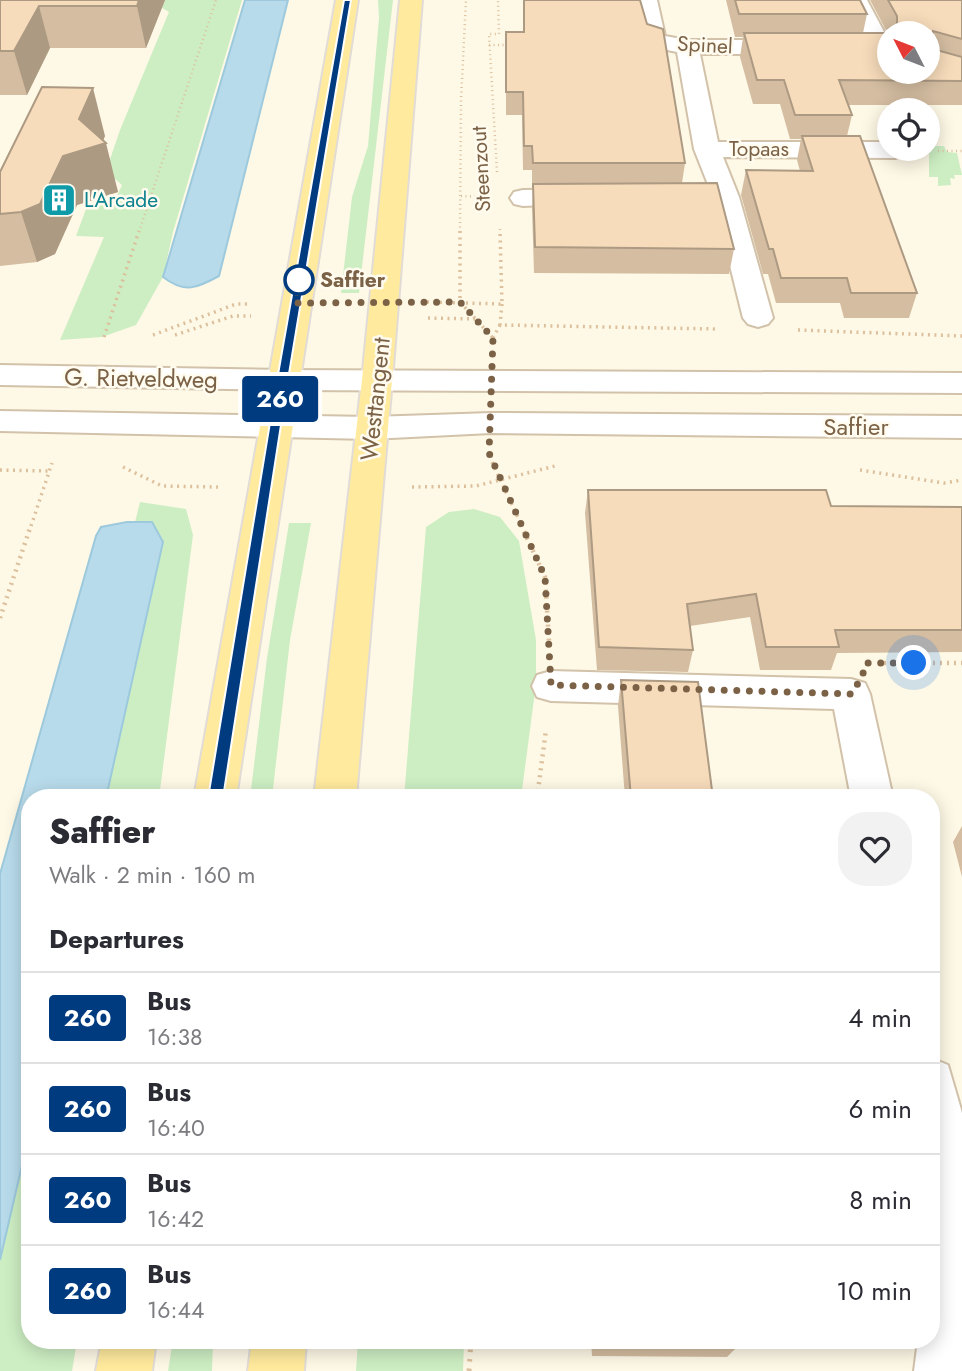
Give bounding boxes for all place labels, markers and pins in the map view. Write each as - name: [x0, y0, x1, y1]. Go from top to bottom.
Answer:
- building icon: L'Arcade: [40, 181, 78, 219]
- place label: L'Arcade: [84, 185, 158, 215]
- marker: Saffier: [284, 265, 314, 295]
- place label: Saffier: [320, 265, 386, 295]

